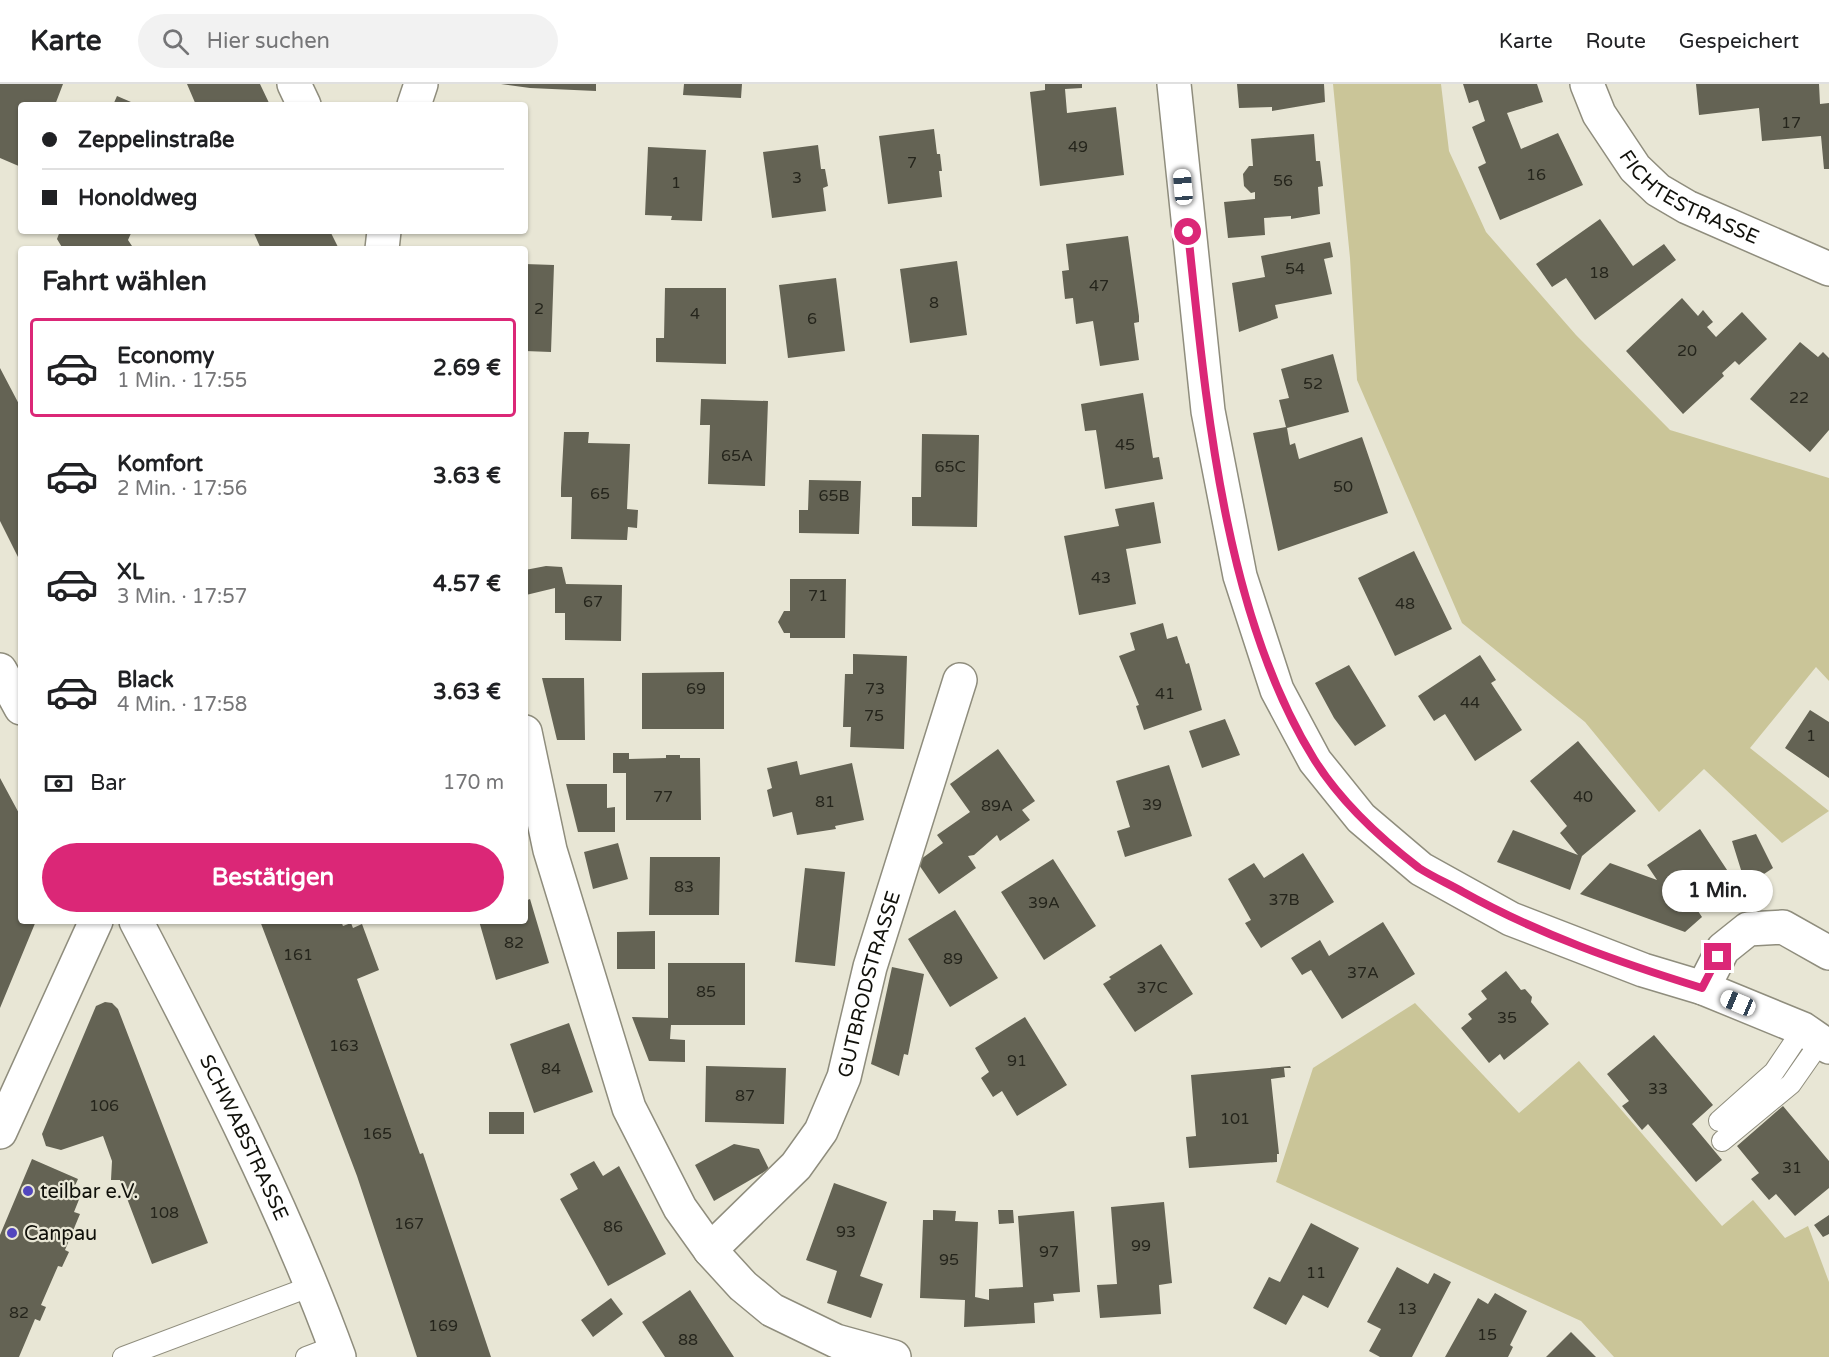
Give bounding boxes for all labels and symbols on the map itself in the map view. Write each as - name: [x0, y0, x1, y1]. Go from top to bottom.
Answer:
- house number: 17: [1781, 113, 1801, 133]
- house number: 49: [1068, 137, 1088, 157]
- street label: FICHTESTRASSE: [1613, 146, 1762, 250]
- house number: 7: [907, 153, 917, 173]
- house number: 16: [1526, 165, 1546, 185]
- house number: 3: [792, 168, 802, 188]
- car: [1172, 168, 1194, 206]
- house number: 56: [1273, 171, 1293, 191]
- house number: 1: [671, 173, 681, 193]
- route start: [1174, 218, 1201, 245]
- house number: 54: [1285, 259, 1305, 279]
- house number: 18: [1589, 263, 1609, 283]
- house number: 47: [1089, 276, 1109, 296]
- house number: 8: [929, 293, 939, 313]
- house number: 2: [534, 299, 544, 319]
- house number: 4: [690, 304, 700, 324]
- house number: 6: [807, 309, 817, 329]
- house number: 20: [1677, 341, 1697, 361]
- house number: 52: [1303, 374, 1323, 394]
- house number: 22: [1789, 388, 1809, 408]
- house number: 45: [1115, 435, 1135, 455]
- house number: 65A: [721, 446, 753, 466]
- house number: 65C: [934, 457, 966, 477]
- house number: 50: [1333, 477, 1353, 497]
- house number: 65: [590, 484, 610, 504]
- house number: 65B: [818, 486, 850, 506]
- house number: 43: [1091, 568, 1111, 588]
- house number: 71: [808, 586, 828, 606]
- house number: 67: [583, 592, 603, 612]
- house number: 48: [1395, 594, 1415, 614]
- house number: 69: [686, 679, 706, 699]
- house number: 73: [865, 679, 885, 699]
- house number: 41: [1155, 684, 1175, 704]
- house number: 44: [1460, 693, 1480, 713]
- house number: 75: [864, 706, 884, 726]
- house number: 1: [1806, 726, 1816, 746]
- house number: 77: [653, 787, 673, 807]
- house number: 40: [1573, 787, 1593, 807]
- house number: 81: [815, 792, 835, 812]
- house number: 39: [1142, 795, 1162, 815]
- house number: 89A: [981, 796, 1013, 816]
- callout: 1 Min.: [1662, 870, 1774, 912]
- house number: 83: [674, 877, 694, 897]
- street label: GUTBRODSTRASSE: [833, 888, 906, 1080]
- house number: 37B: [1268, 890, 1300, 910]
- house number: 39A: [1028, 893, 1060, 913]
- house number: 82: [504, 933, 524, 953]
- route end: [1704, 943, 1731, 970]
- house number: 161: [283, 945, 313, 965]
- house number: 89: [943, 949, 963, 969]
- house number: 37A: [1347, 963, 1379, 983]
- house number: 37C: [1136, 978, 1168, 998]
- house number: 85: [696, 982, 716, 1002]
- car: [1718, 988, 1758, 1018]
- house number: 35: [1497, 1008, 1517, 1028]
- house number: 163: [329, 1036, 359, 1056]
- street label: SCHWABSTRASSE: [194, 1051, 293, 1224]
- house number: 91: [1007, 1051, 1027, 1071]
- house number: 84: [541, 1059, 561, 1079]
- house number: 33: [1648, 1079, 1668, 1099]
- house number: 87: [735, 1086, 755, 1106]
- house number: 106: [89, 1096, 119, 1116]
- house number: 101: [1220, 1109, 1250, 1129]
- house number: 165: [362, 1124, 392, 1144]
- house number: 31: [1782, 1158, 1802, 1178]
- place label: teilbar e.V.: [40, 1180, 138, 1204]
- marker: teilbar e.V.: [21, 1184, 35, 1198]
- house number: 108: [149, 1203, 179, 1223]
- house number: 167: [394, 1214, 424, 1234]
- house number: 86: [603, 1217, 623, 1237]
- place label: Canpau: [24, 1222, 97, 1246]
- house number: 93: [836, 1222, 856, 1242]
- marker: Canpau: [5, 1226, 19, 1240]
- house number: 99: [1131, 1236, 1151, 1256]
- house number: 97: [1039, 1242, 1059, 1262]
- house number: 95: [939, 1250, 959, 1270]
- house number: 11: [1306, 1263, 1326, 1283]
- house number: 13: [1397, 1299, 1417, 1319]
- house number: 82: [9, 1303, 29, 1323]
- house number: 169: [428, 1316, 458, 1336]
- house number: 15: [1477, 1325, 1497, 1345]
- house number: 88: [678, 1330, 698, 1350]

